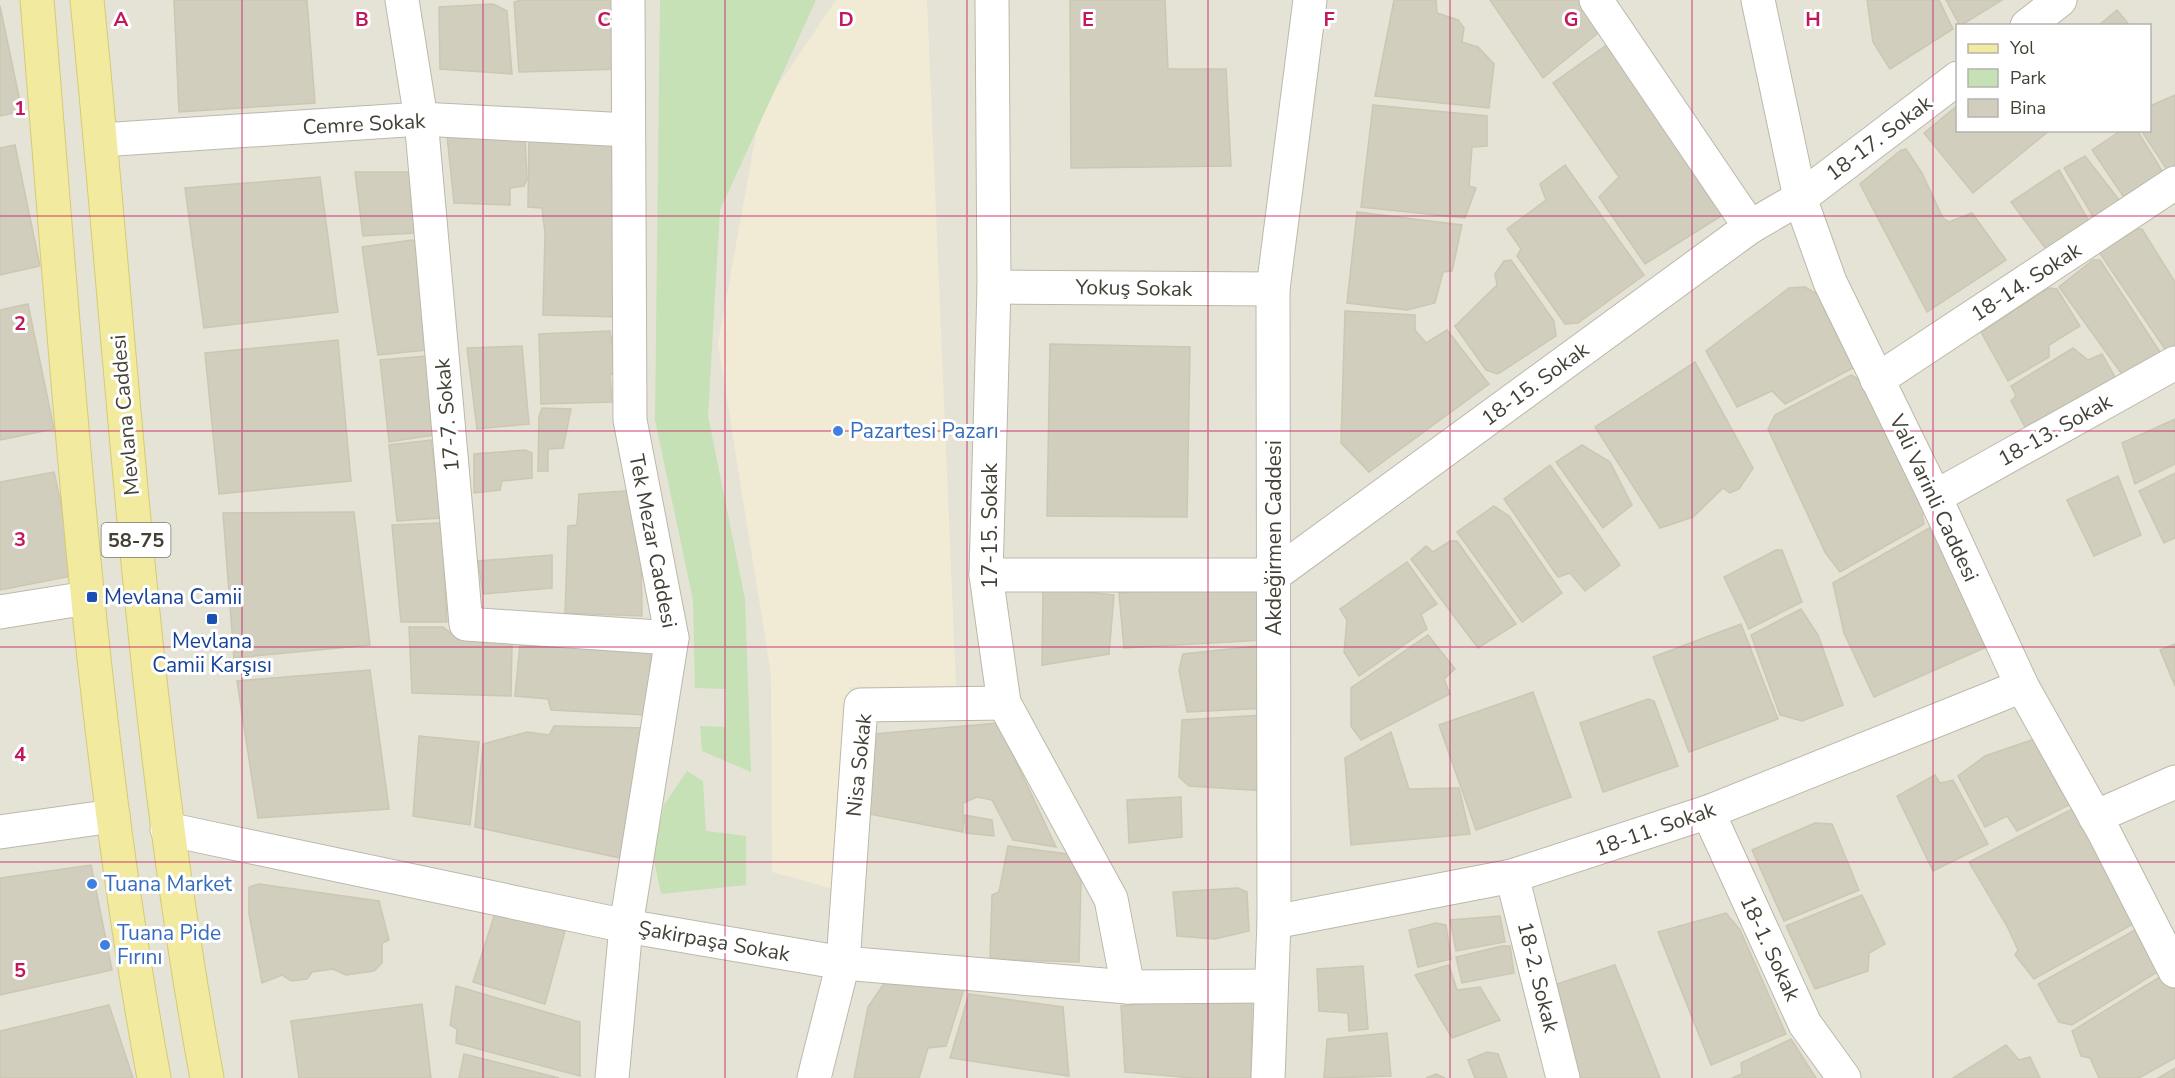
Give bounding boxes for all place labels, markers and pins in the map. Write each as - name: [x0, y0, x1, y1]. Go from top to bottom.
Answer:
- place label: Pazartesi Pazarı: [850, 417, 999, 445]
- marker: Pazartesi Pazarı: [831, 424, 845, 438]
- place label: Mevlana Camii: [104, 583, 242, 611]
- marker: Mevlana Camii: [85, 590, 99, 604]
- marker: Mevlana Camii Karşısı: [205, 612, 219, 626]
- place label: Mevlana Camii Karşısı: [152, 627, 272, 679]
- place label: Tuana Market: [104, 870, 232, 898]
- marker: Tuana Market: [85, 877, 99, 891]
- place label: Tuana Pide Fırını: [117, 919, 221, 971]
- marker: Tuana Pide Fırını: [98, 938, 112, 952]

